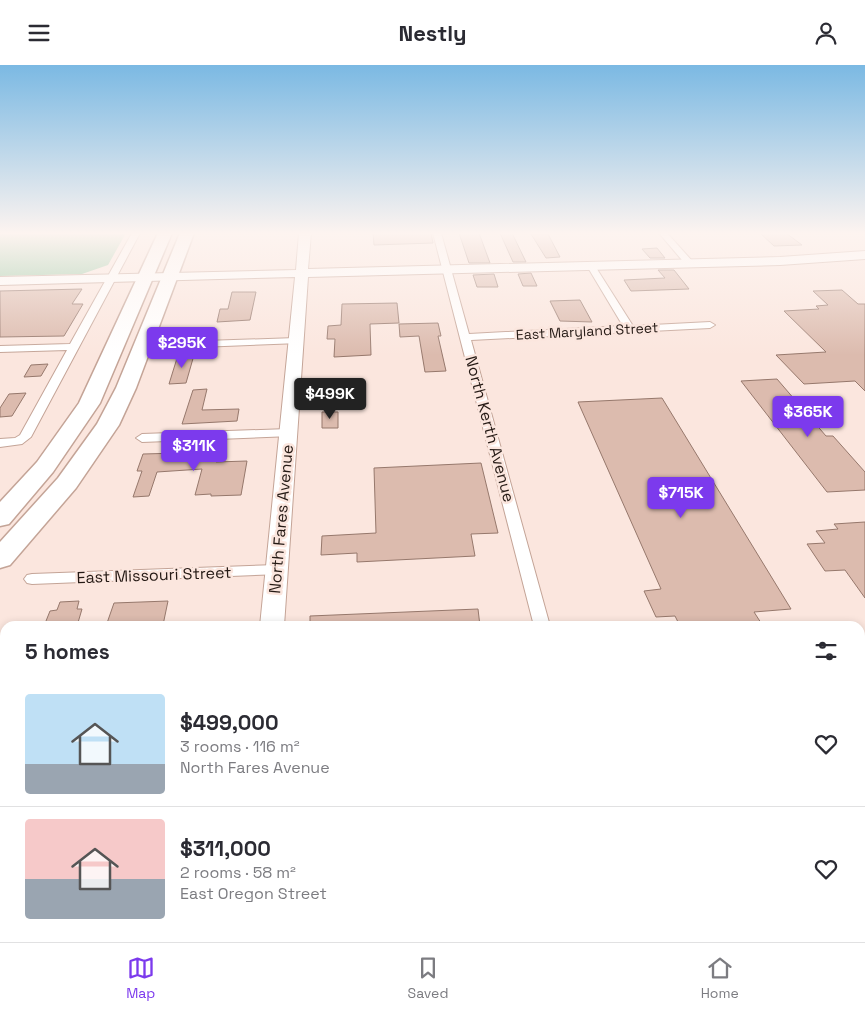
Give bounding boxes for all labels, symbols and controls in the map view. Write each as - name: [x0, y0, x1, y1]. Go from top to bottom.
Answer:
- icon: menu: [25, 19, 53, 47]
- text: Nestly: [398, 19, 467, 47]
- icon: person: [812, 19, 840, 47]
- street label: East Maryland Street: [515, 318, 659, 344]
- pin: $295K: [147, 327, 217, 369]
- text: $295K: [158, 332, 206, 353]
- street label: North Kerth Avenue: [460, 354, 520, 504]
- pin: $499K: [295, 377, 365, 420]
- text: $499K: [305, 383, 355, 404]
- pin: $365K: [773, 395, 843, 438]
- text: $365K: [784, 401, 832, 422]
- pin: $311K: [159, 429, 229, 472]
- text: $311K: [172, 435, 216, 456]
- street label: North Fares Avenue: [264, 444, 298, 594]
- pin: $715K: [646, 477, 716, 519]
- text: $715K: [658, 482, 704, 503]
- street label: East Missouri Street: [76, 562, 232, 588]
- icon: filters: [812, 637, 840, 665]
- text: 5 homes: [25, 638, 110, 665]
- text: $499,000: [180, 709, 279, 736]
- icon: home: [65, 714, 125, 774]
- icon: heart: [812, 730, 840, 758]
- text: 3 rooms · 116 m²: [180, 736, 300, 757]
- text: North Fares Avenue: [180, 757, 330, 778]
- text: $311,000: [180, 835, 271, 862]
- icon: home: [65, 839, 125, 899]
- icon: heart: [812, 855, 840, 883]
- text: 2 rooms · 58 m²: [180, 862, 296, 883]
- text: East Oregon Street: [180, 883, 327, 904]
- tab: Map: [126, 954, 155, 1002]
- tab: Saved: [408, 954, 448, 1002]
- tab: Home: [701, 954, 739, 1002]

